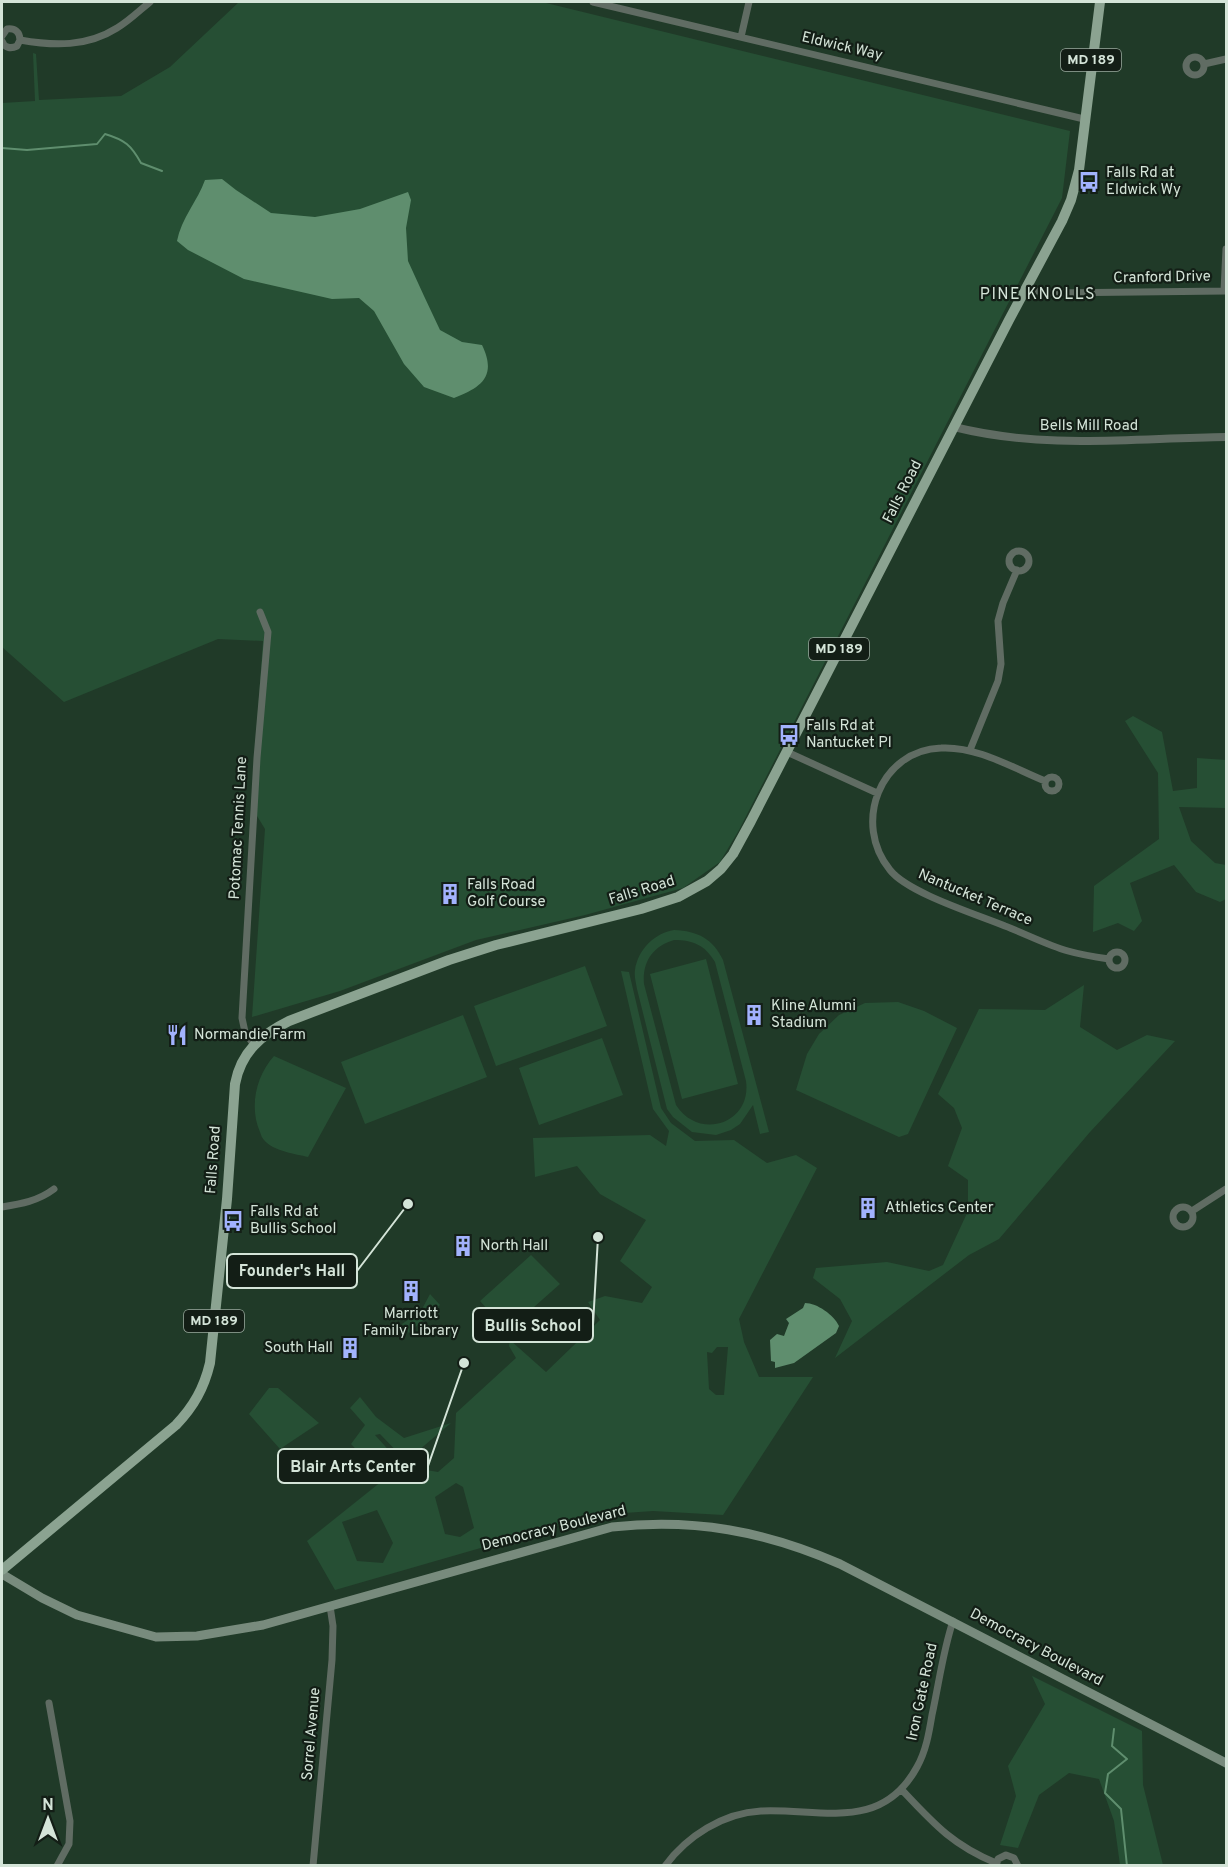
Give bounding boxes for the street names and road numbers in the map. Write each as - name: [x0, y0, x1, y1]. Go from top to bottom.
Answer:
- street label: Eldwick Way: [800, 28, 884, 66]
- road number: MD 189: [1061, 49, 1121, 71]
- street label: Cranford Drive: [1113, 268, 1211, 288]
- street label: Bells Mill Road: [1040, 417, 1138, 436]
- street label: Falls Road: [879, 457, 927, 527]
- road number: MD 189: [809, 638, 869, 660]
- street label: Potomac Tennis Lane: [226, 756, 252, 900]
- street label: Nantucket Terrace: [915, 865, 1035, 931]
- street label: Falls Road: [607, 872, 677, 910]
- street label: Falls Road: [202, 1125, 226, 1195]
- road number: MD 189: [184, 1310, 244, 1332]
- street label: Democracy Boulevard: [480, 1502, 628, 1556]
- street label: Democracy Boulevard: [966, 1605, 1106, 1691]
- street label: Iron Gate Road: [903, 1641, 943, 1743]
- street label: Sorrel Avenue: [298, 1687, 326, 1781]

